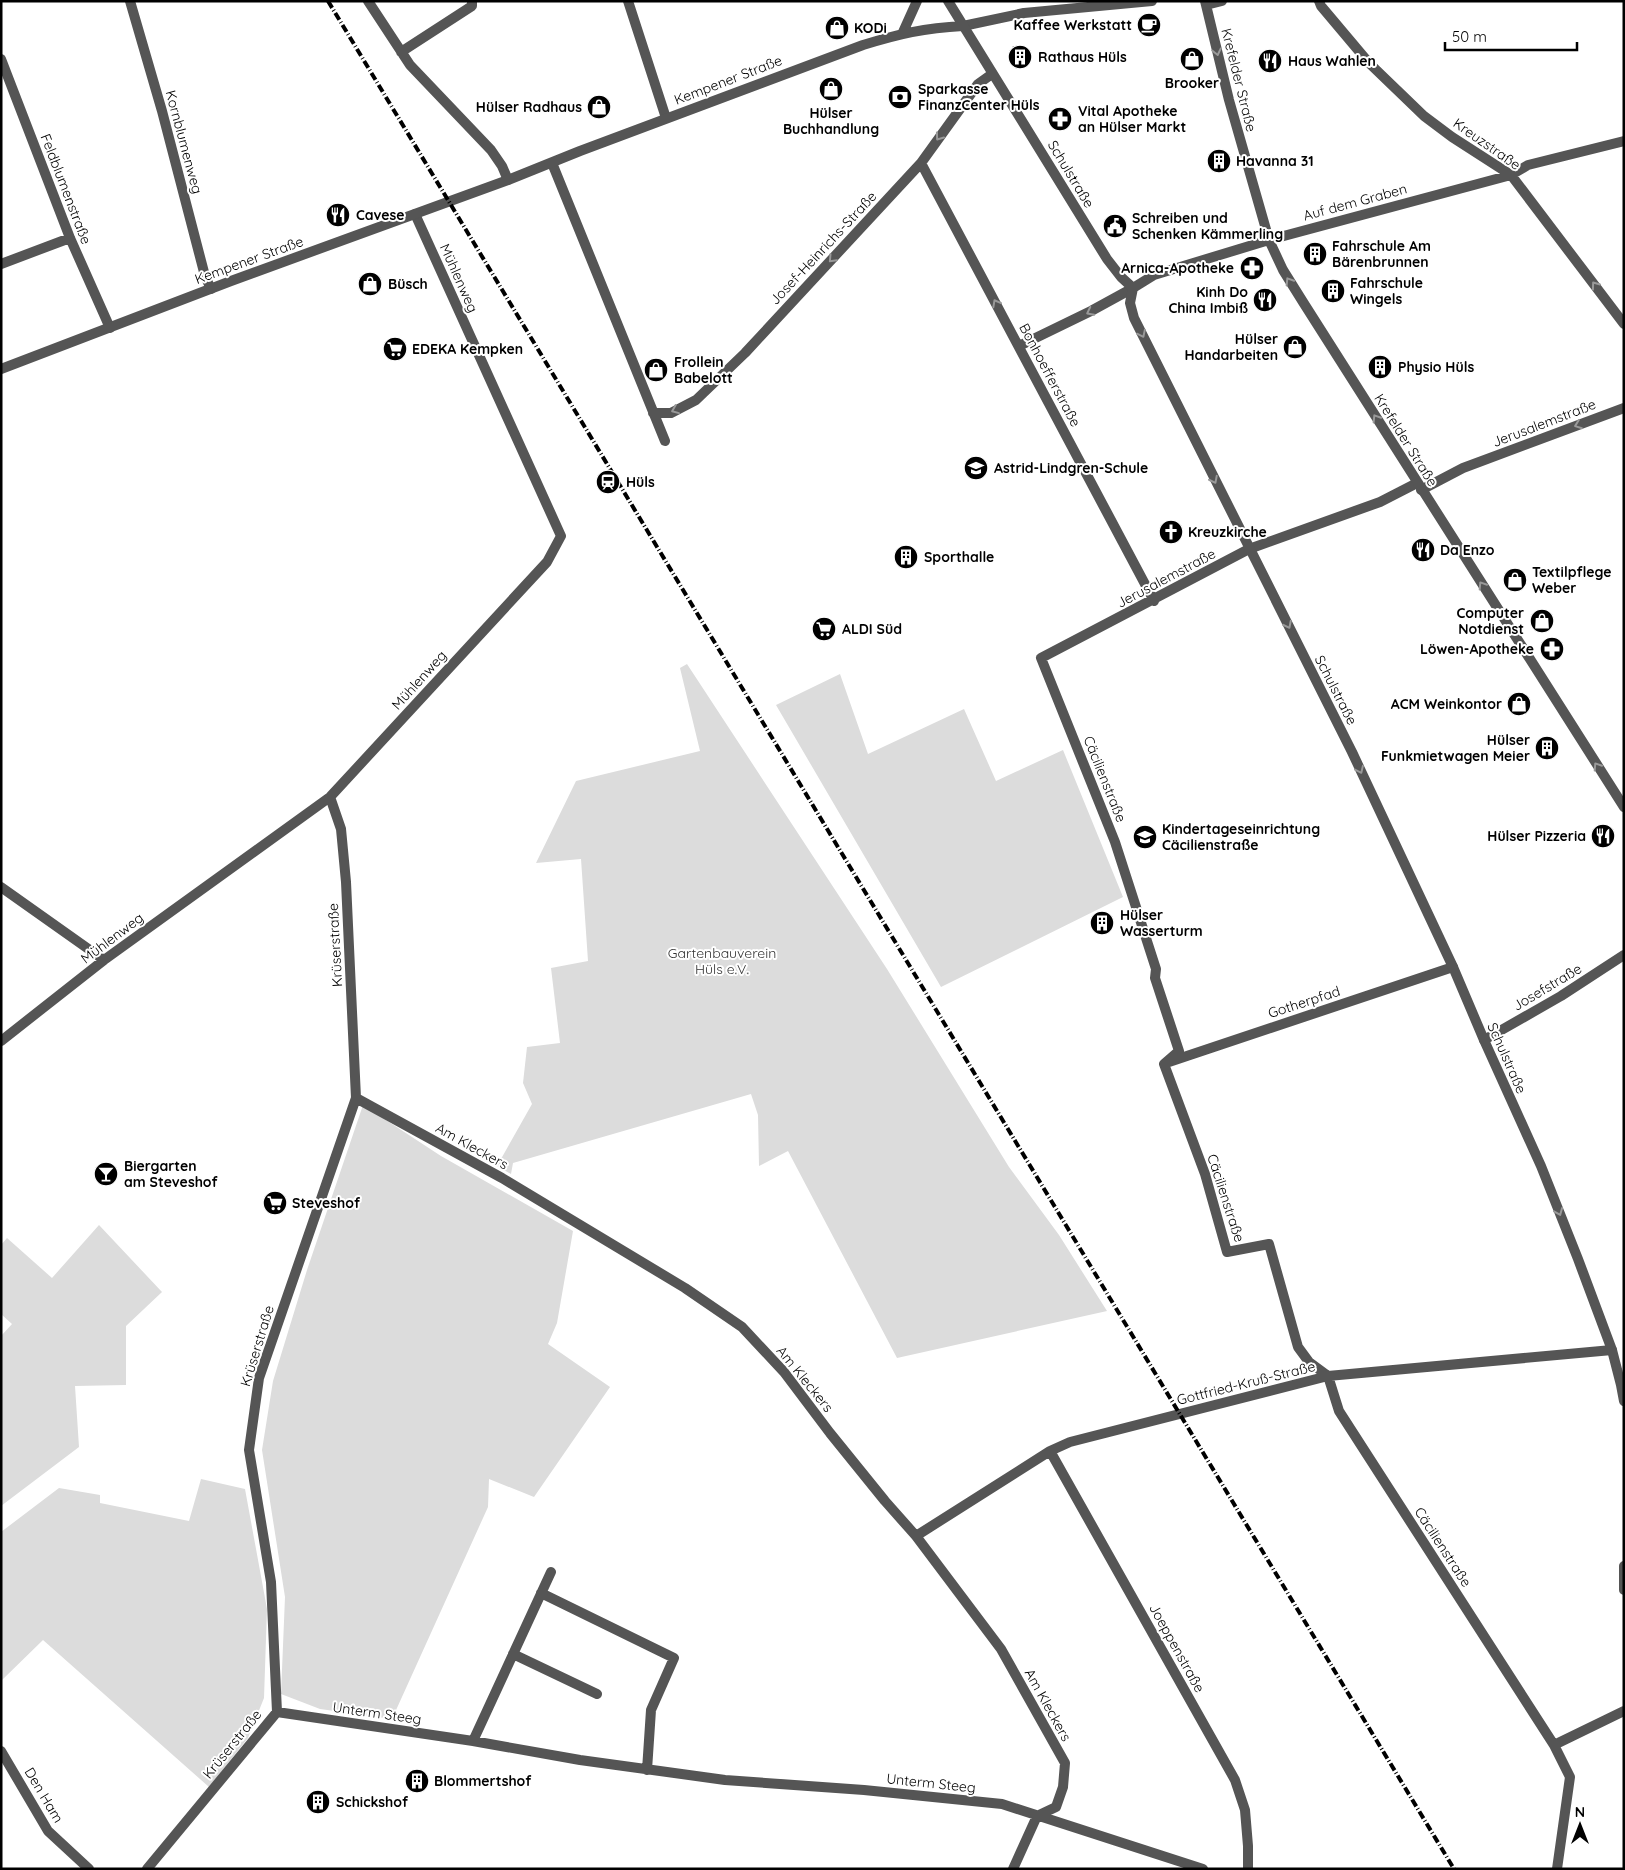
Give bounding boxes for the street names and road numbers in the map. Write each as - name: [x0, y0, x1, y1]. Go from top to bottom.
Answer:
- street label: Krefelder Straße: [1217, 26, 1261, 134]
- street label: Kempener Straße: [671, 51, 785, 109]
- street label: Kornblumenweg: [162, 88, 206, 196]
- street label: Kreuzstraße: [1450, 114, 1524, 174]
- street label: Feldblumenstraße: [37, 131, 95, 247]
- street label: Schulstraße: [1044, 137, 1098, 211]
- street label: Auf dem Graben: [1301, 180, 1409, 224]
- street label: Josef-Heinrichs-Straße: [766, 187, 880, 309]
- street label: Kempener Straße: [192, 232, 306, 288]
- street label: Mühlenweg: [436, 241, 482, 315]
- street label: Bonhoefferstraße: [1015, 320, 1085, 430]
- street label: Krefelder Straße: [1370, 390, 1442, 490]
- street label: Jerusalemstraße: [1490, 395, 1598, 451]
- street label: Jerusalemstraße: [1113, 544, 1219, 612]
- street label: Mühlenweg: [388, 647, 450, 713]
- street label: Schulstraße: [1311, 652, 1361, 728]
- street label: Cäcilienstraße: [1080, 733, 1131, 825]
- street label: Krüserstraße: [324, 903, 346, 987]
- street label: Mühlenweg: [77, 909, 147, 967]
- street label: Josefstraße: [1509, 959, 1585, 1015]
- street label: Gotherpfad: [1266, 982, 1342, 1022]
- street label: Schulstraße: [1483, 1020, 1531, 1096]
- street label: Am Kleckers: [432, 1119, 512, 1173]
- street label: Cäcilienstraße: [1203, 1152, 1249, 1244]
- street label: Krüserstraße: [236, 1303, 278, 1389]
- street label: Am Kleckers: [773, 1342, 837, 1416]
- street label: Gottfried-Kruß-Straße: [1175, 1357, 1317, 1409]
- street label: Cäcilienstraße: [1411, 1504, 1476, 1590]
- street label: Joeppenstraße: [1145, 1600, 1209, 1696]
- street label: Am Kleckers: [1021, 1665, 1075, 1745]
- street label: Unterm Steeg: [331, 1698, 423, 1728]
- street label: Krüserstraße: [199, 1706, 265, 1782]
- street label: Den Ham: [20, 1764, 68, 1826]
- street label: Unterm Steeg: [885, 1769, 977, 1797]

